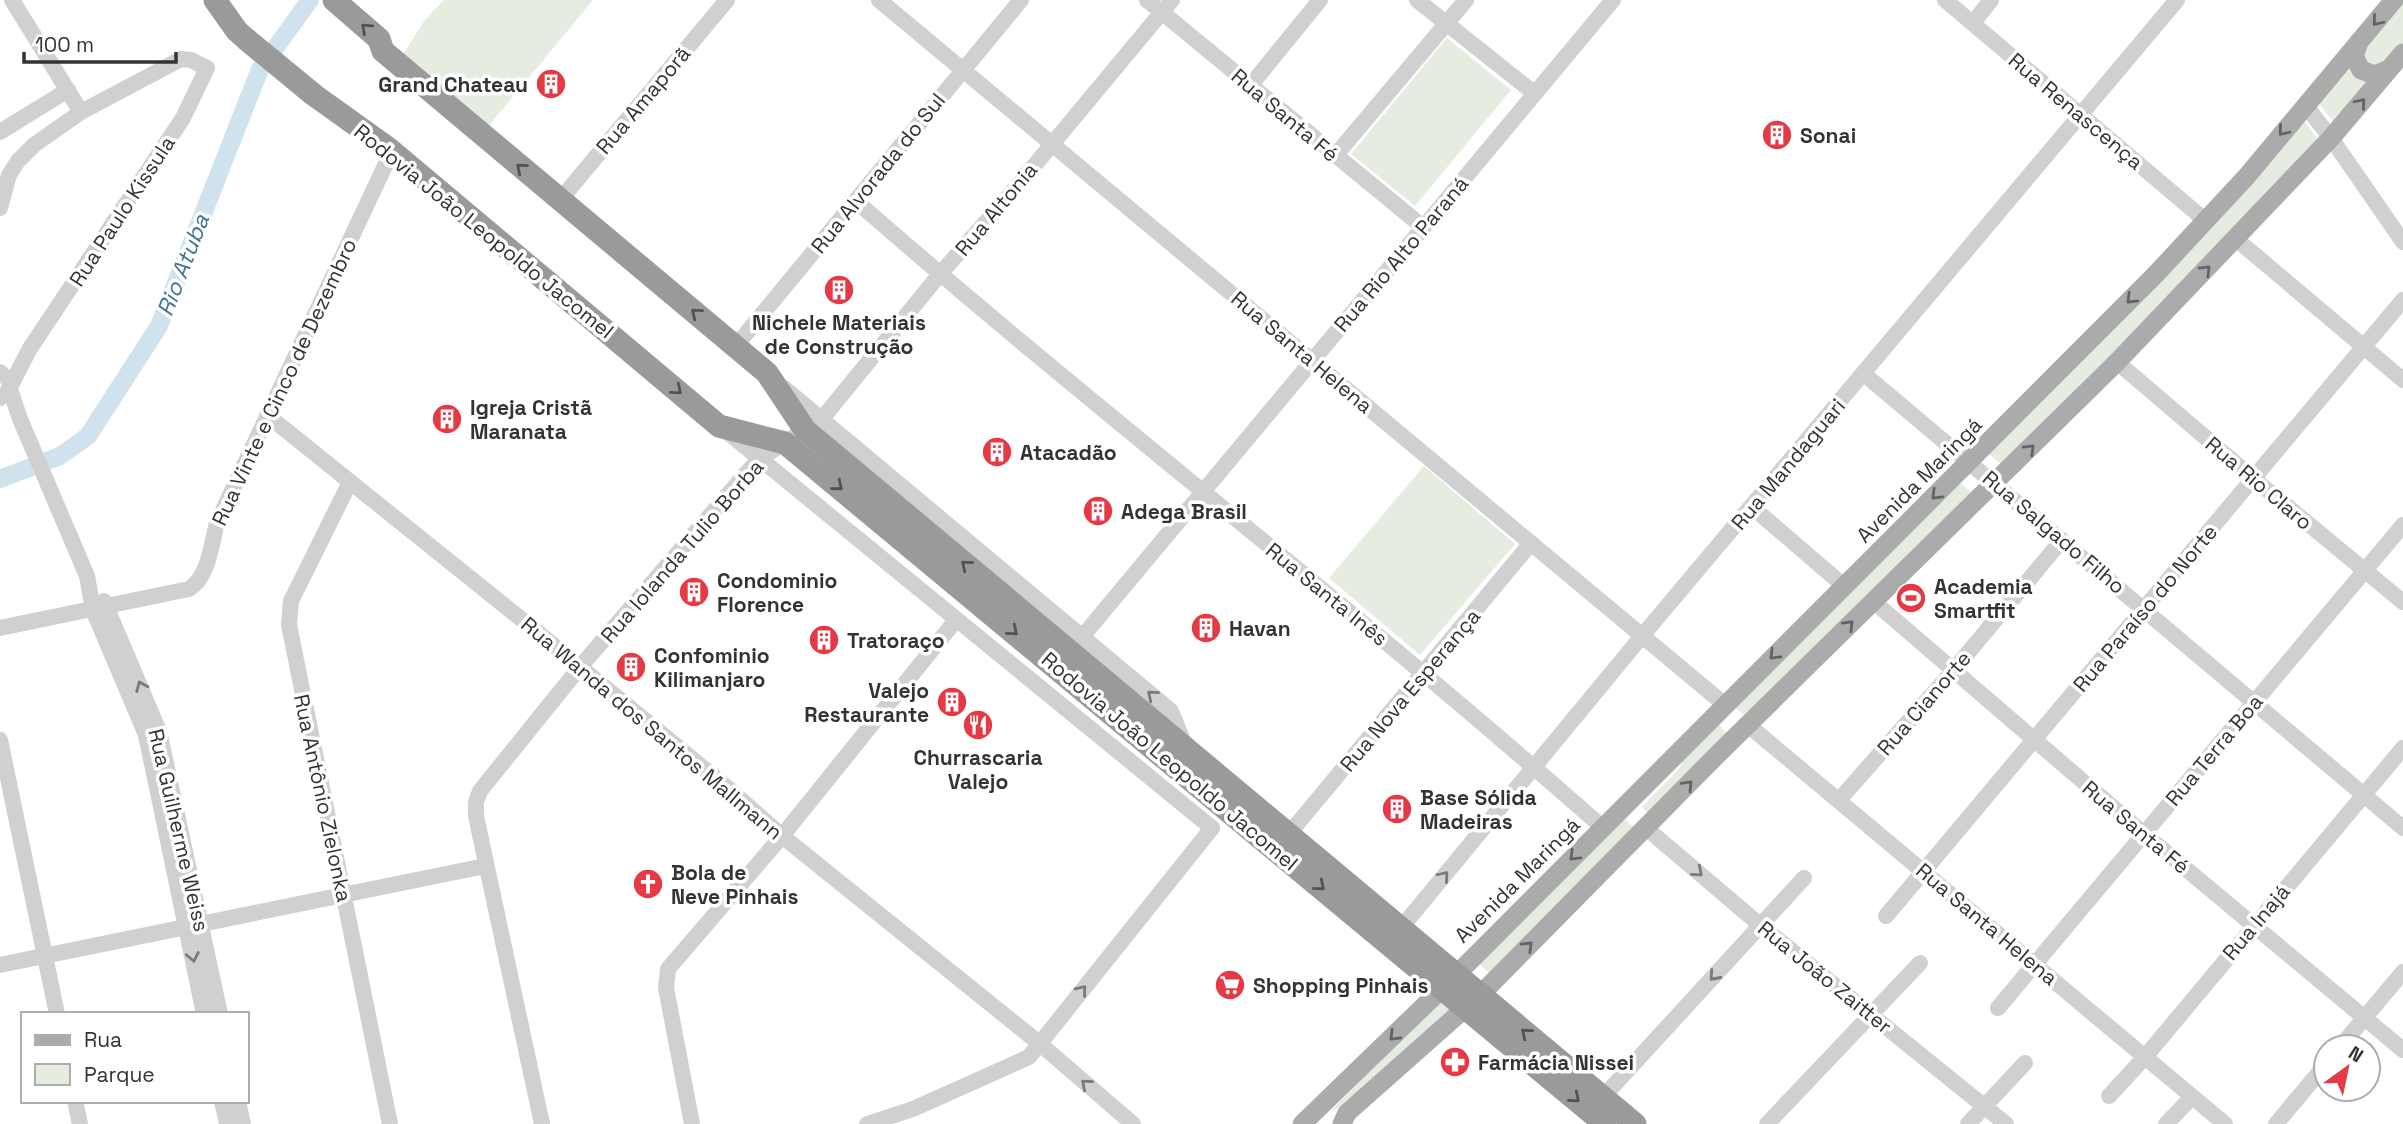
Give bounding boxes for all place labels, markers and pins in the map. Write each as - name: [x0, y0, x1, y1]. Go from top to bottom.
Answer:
- building icon: Grand Chateau: [534, 67, 568, 101]
- place label: Grand Chateau: [378, 71, 528, 98]
- building icon: Sonai: [1760, 118, 1794, 152]
- place label: Sonai: [1800, 122, 1856, 149]
- building icon: Nichele Materiais de Construção: [822, 273, 856, 307]
- place label: Nichele Materiais de Construção: [752, 309, 926, 360]
- place label: Igreja Cristã Maranata: [470, 394, 592, 445]
- building icon: Igreja Cristã Maranata: [430, 402, 464, 436]
- building icon: Atacadão: [980, 435, 1014, 469]
- place label: Atacadão: [1020, 439, 1117, 466]
- building icon: Adega Brasil: [1081, 494, 1115, 528]
- place label: Adega Brasil: [1121, 498, 1247, 525]
- place label: Condominio Florence: [717, 567, 837, 618]
- place label: Academia Smartfit: [1934, 573, 2033, 624]
- building icon: Condominio Florence: [677, 575, 711, 609]
- sports icon: Academia Smartfit: [1894, 581, 1928, 615]
- building icon: Havan: [1189, 611, 1223, 645]
- place label: Havan: [1229, 615, 1291, 642]
- building icon: Tratoraço: [807, 623, 841, 657]
- place label: Tratoraço: [847, 627, 945, 654]
- place label: Confominio Kilimanjaro: [654, 642, 770, 693]
- building icon: Confominio Kilimanjaro: [614, 650, 648, 684]
- place label: Valejo Restaurante: [804, 677, 929, 728]
- building icon: Valejo Restaurante: [935, 685, 969, 719]
- restaurant icon: Churrascaria Valejo: [961, 708, 995, 742]
- place label: Churrascaria Valejo: [913, 744, 1043, 795]
- place label: Base Sólida Madeiras: [1420, 784, 1537, 835]
- building icon: Base Sólida Madeiras: [1380, 792, 1414, 826]
- place label: Bola de Neve Pinhais: [671, 859, 798, 910]
- church icon: Bola de Neve Pinhais: [631, 867, 665, 901]
- supermarket icon: Shopping Pinhais: [1213, 968, 1247, 1002]
- place label: Shopping Pinhais: [1253, 972, 1428, 999]
- pharmacy icon: Farmácia Nissei: [1438, 1045, 1472, 1079]
- place label: Farmácia Nissei: [1478, 1049, 1634, 1076]

